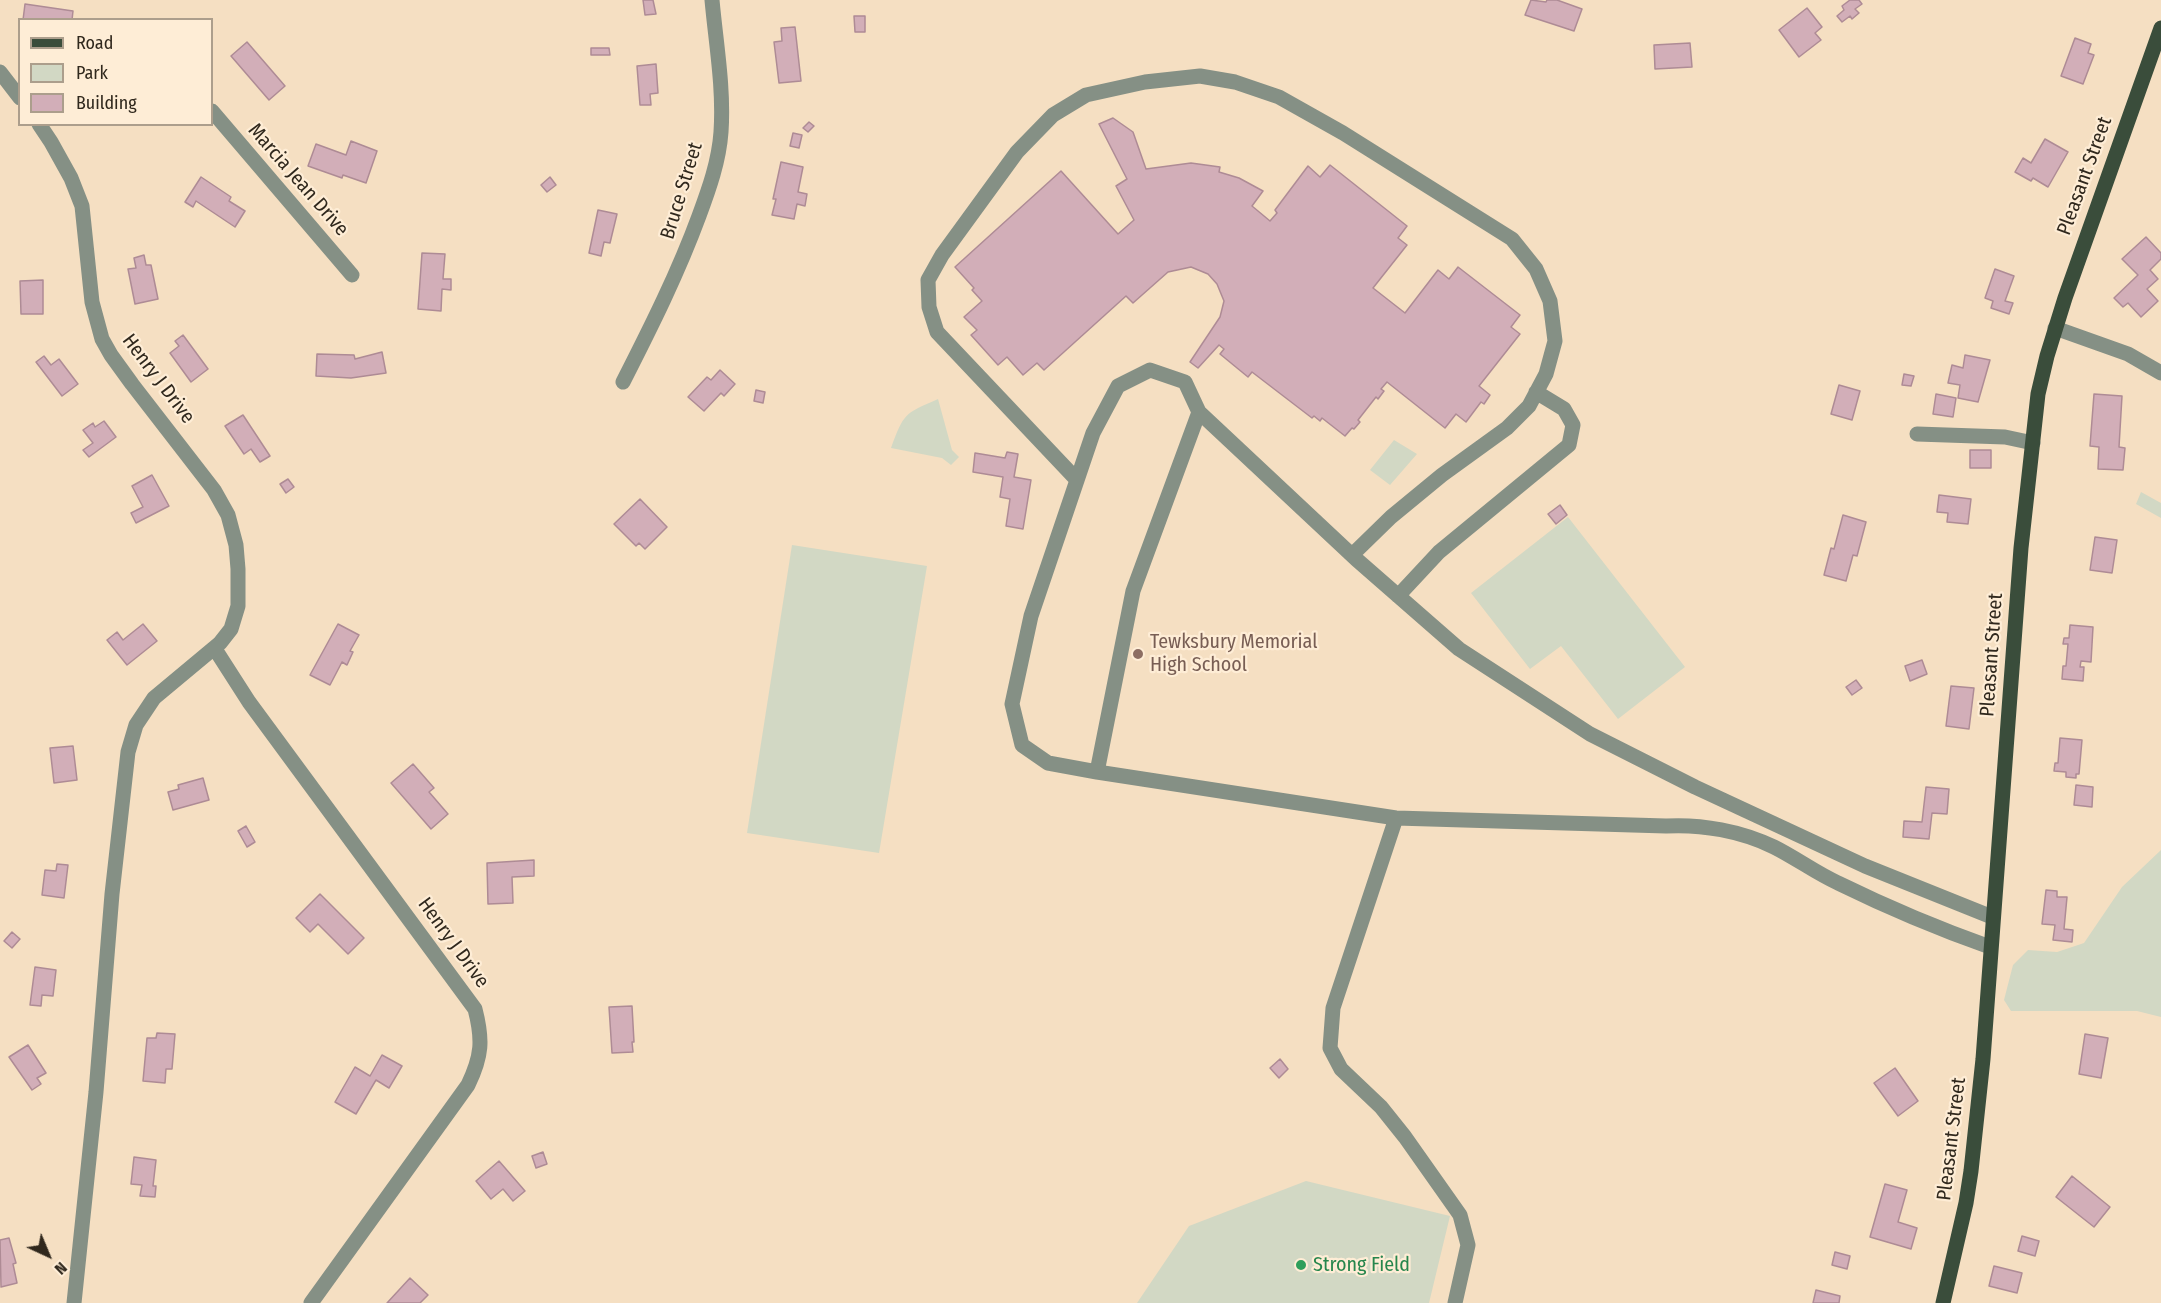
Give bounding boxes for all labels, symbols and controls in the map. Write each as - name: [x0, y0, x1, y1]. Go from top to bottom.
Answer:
- legend: [18, 18, 213, 126]
- text: Road: [76, 32, 113, 54]
- text: Park: [76, 62, 108, 84]
- text: Building: [76, 92, 137, 114]
- street label: Pleasant Street: [2053, 114, 2117, 238]
- street label: Marcia Jean Drive: [243, 119, 353, 241]
- street label: Bruce Street: [656, 140, 708, 242]
- street label: Henry J Drive: [117, 330, 199, 428]
- street label: Pleasant Street: [1976, 592, 2008, 718]
- place label: Tewksbury Memorial High School: [1150, 630, 1317, 677]
- marker: Tewksbury Memorial High School: [1131, 647, 1145, 661]
- street label: Henry J Drive: [412, 893, 494, 993]
- street label: Pleasant Street: [1933, 1076, 1971, 1202]
- north arrow: [18, 1225, 78, 1285]
- place label: Strong Field: [1313, 1253, 1410, 1277]
- text: N: [51, 1258, 71, 1278]
- marker: Strong Field: [1294, 1258, 1308, 1272]

